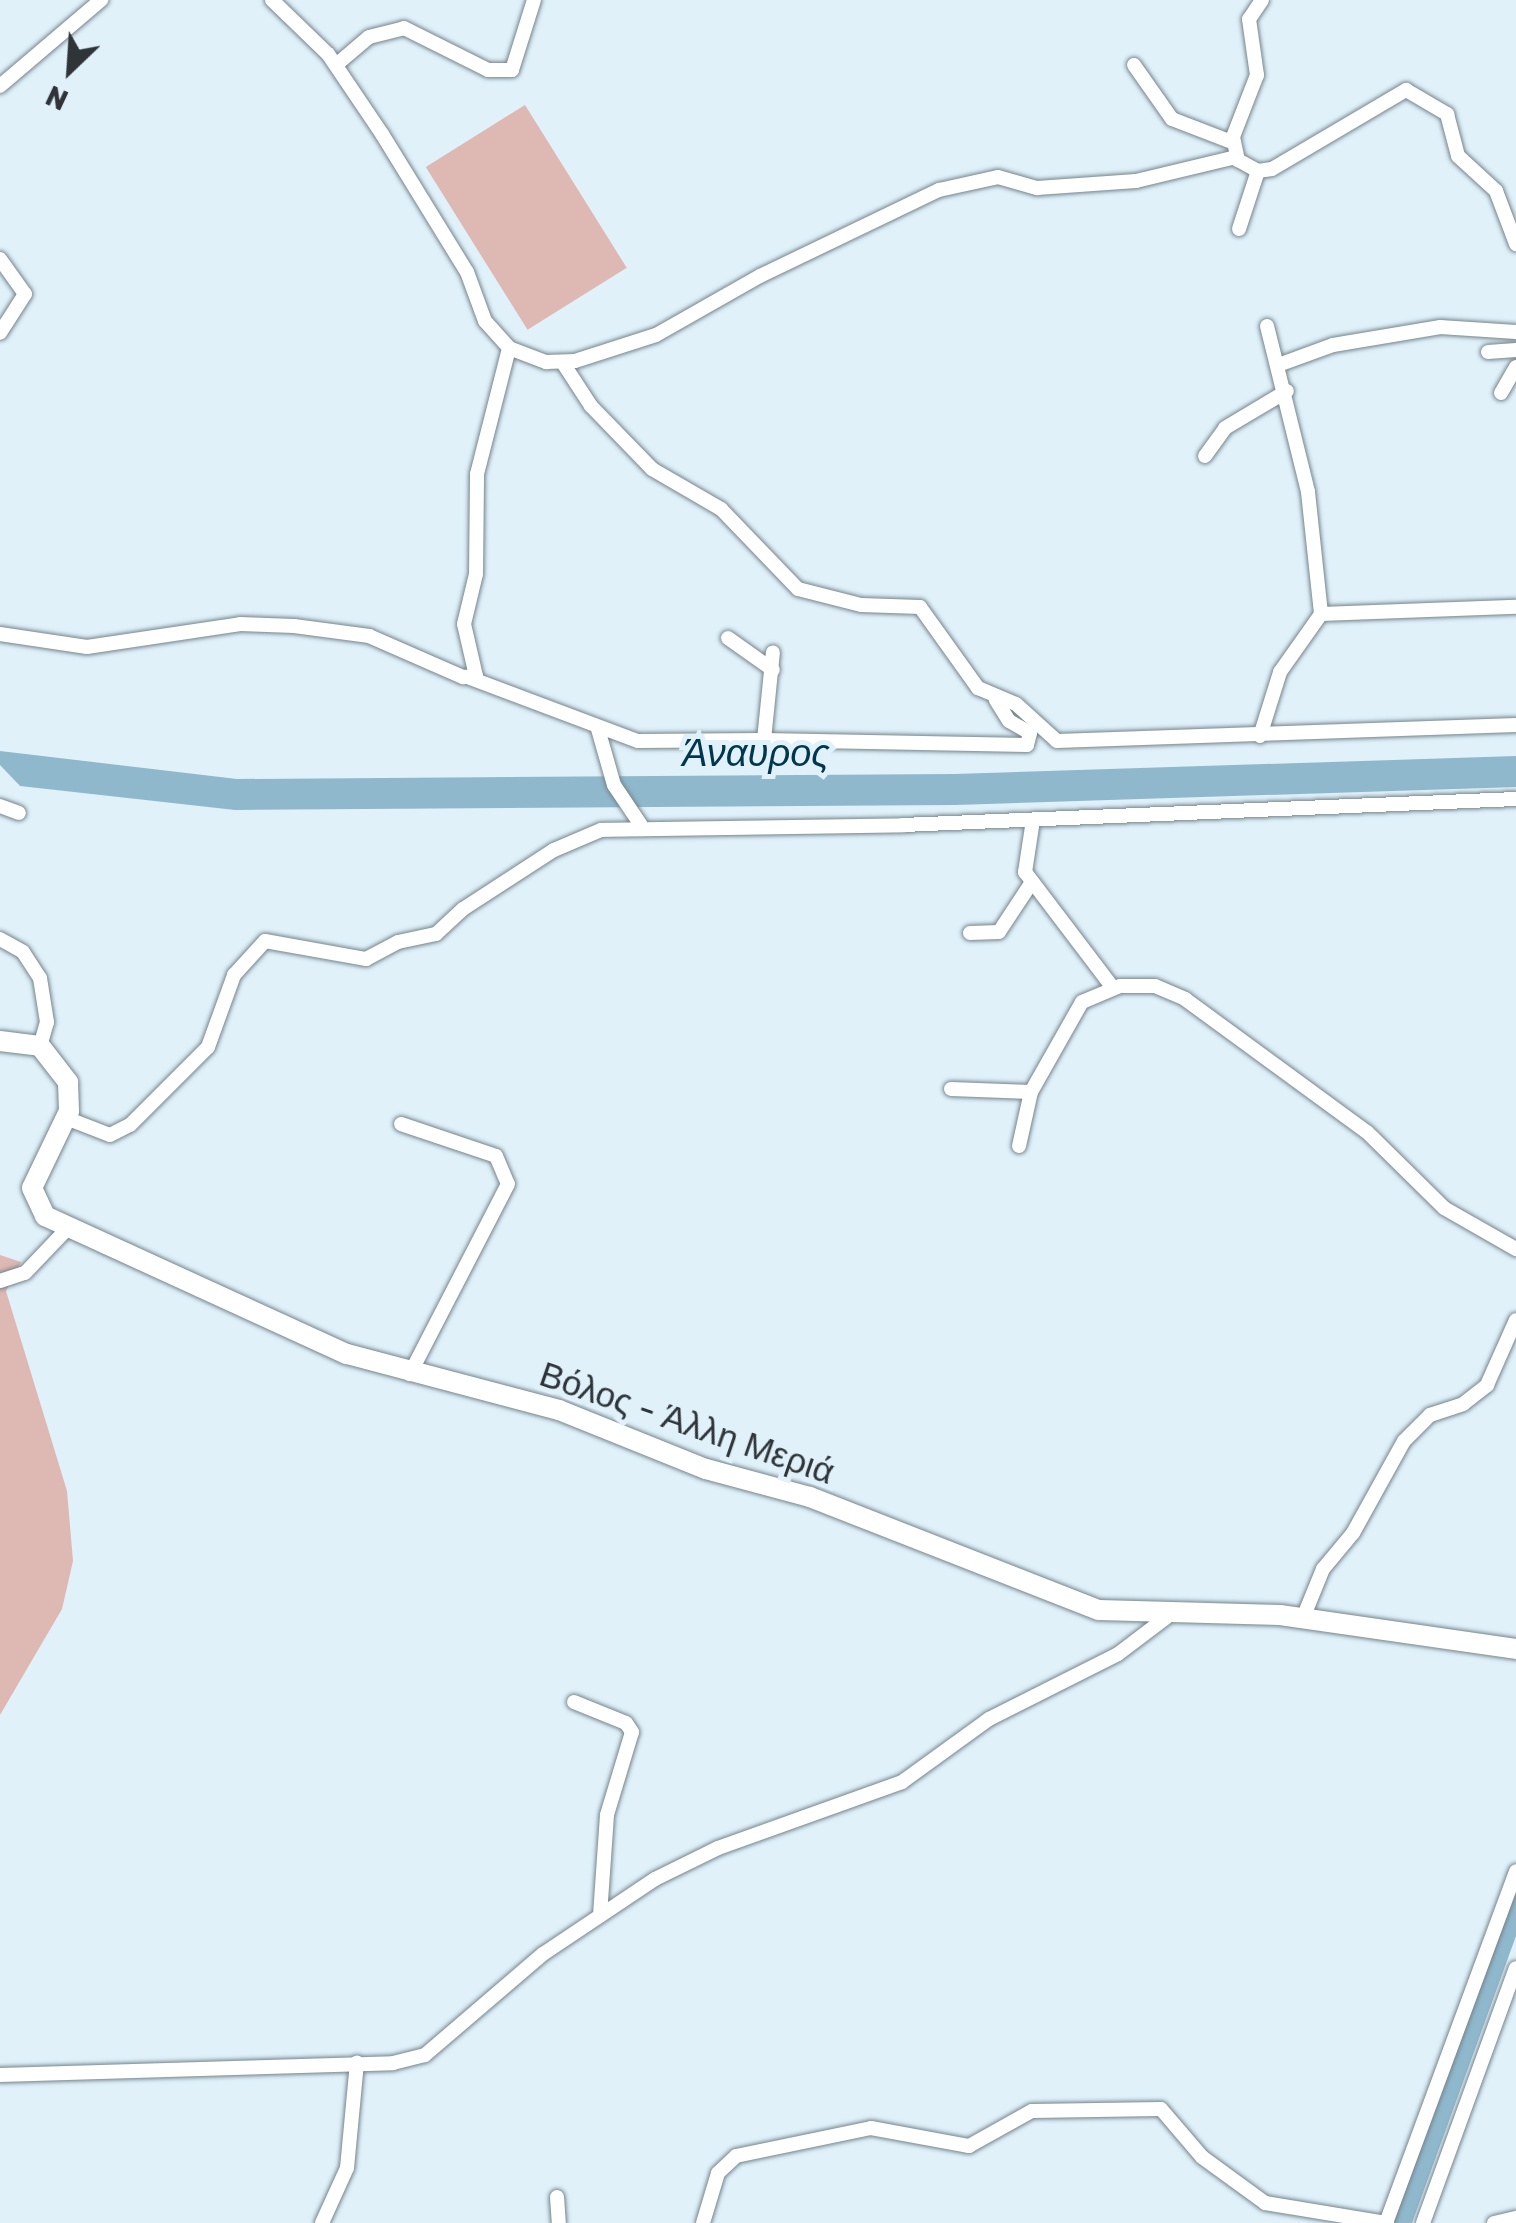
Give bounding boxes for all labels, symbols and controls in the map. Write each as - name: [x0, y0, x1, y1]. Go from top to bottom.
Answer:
- north arrow: [20, 20, 120, 120]
- text: N: [41, 78, 73, 117]
- water label: Άναυρος: [682, 731, 830, 777]
- street label: Βόλος - Άλλη Μεριά: [534, 1353, 840, 1493]

